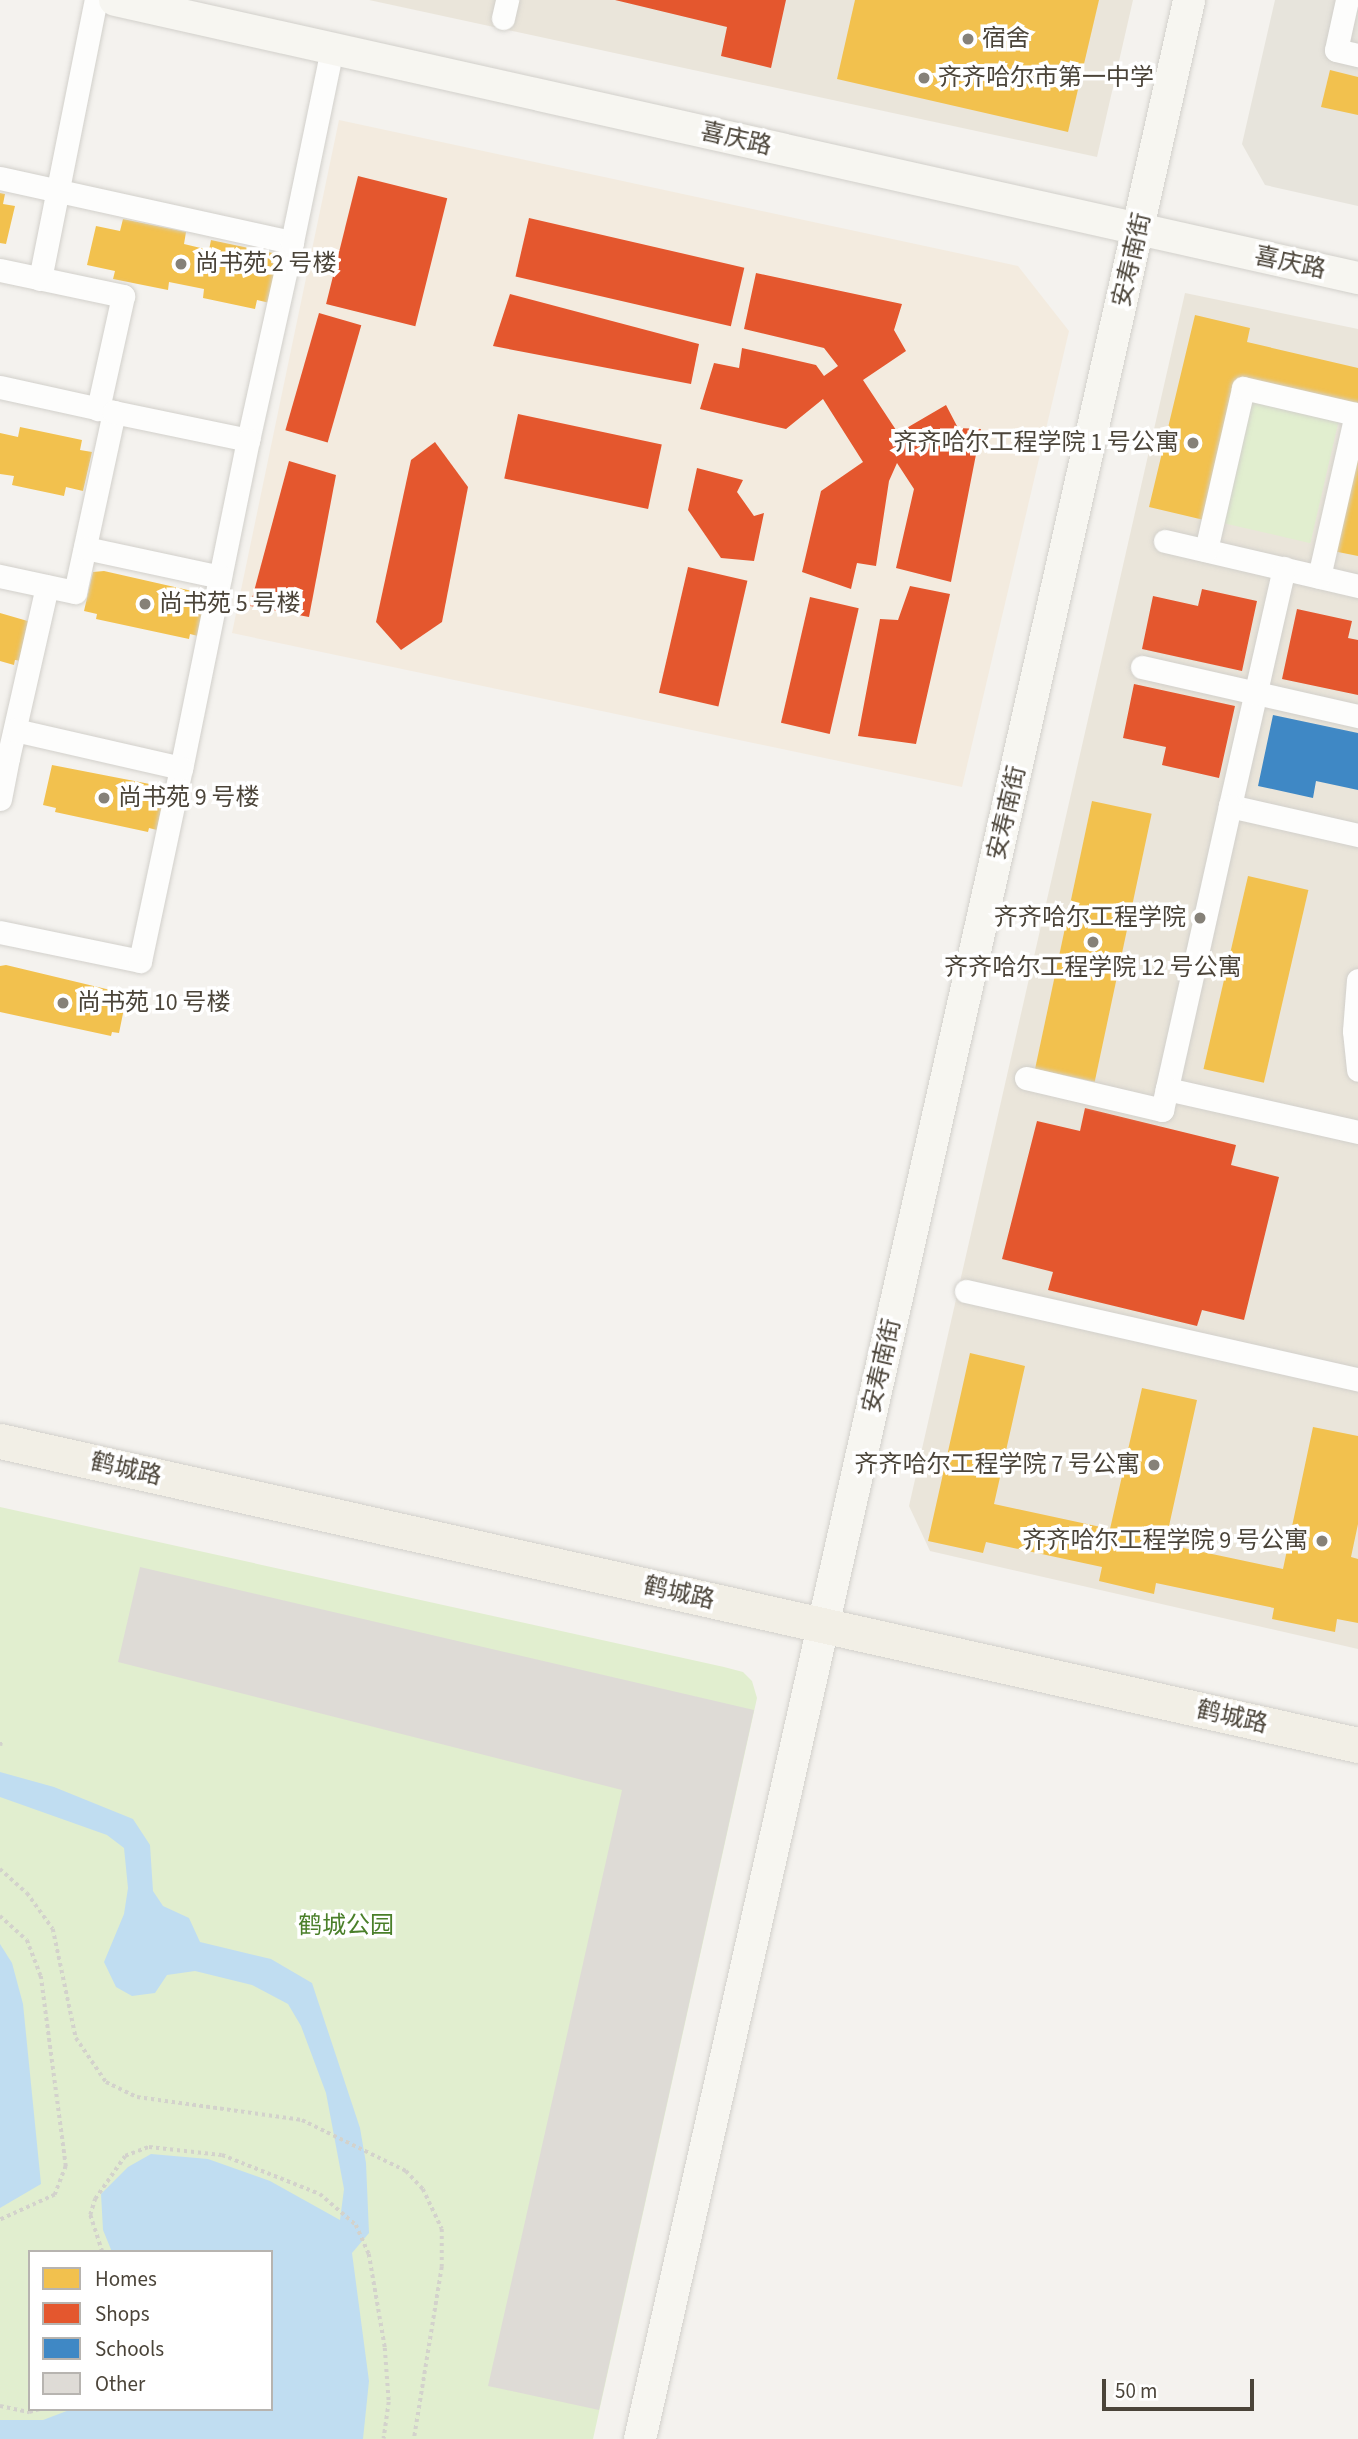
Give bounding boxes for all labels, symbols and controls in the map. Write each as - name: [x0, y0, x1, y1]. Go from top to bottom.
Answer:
- place label: 宿舍: [982, 25, 1030, 53]
- marker: 宿舍: [960, 31, 976, 47]
- place label: 齐齐哈尔市第一中学: [938, 64, 1154, 92]
- marker: 齐齐哈尔市第一中学: [916, 70, 932, 86]
- street label: 喜庆路: [698, 117, 774, 161]
- street label: 安寿南街: [1107, 210, 1157, 310]
- street label: 喜庆路: [1252, 241, 1328, 285]
- place label: 尚书苑 2 号楼: [195, 250, 337, 278]
- marker: 尚书苑 2 号楼: [173, 256, 189, 272]
- place label: 齐齐哈尔工程学院 1 号公寓: [893, 429, 1179, 457]
- marker: 齐齐哈尔工程学院 1 号公寓: [1185, 435, 1201, 451]
- place label: 尚书苑 5 号楼: [159, 590, 301, 618]
- marker: 尚书苑 5 号楼: [137, 596, 153, 612]
- street label: 安寿南街: [982, 763, 1032, 863]
- place label: 尚书苑 9 号楼: [118, 784, 260, 812]
- marker: 尚书苑 9 号楼: [96, 790, 112, 806]
- place label: 齐齐哈尔工程学院: [994, 904, 1186, 932]
- marker: 齐齐哈尔工程学院: [1192, 910, 1208, 926]
- marker: 齐齐哈尔工程学院 12 号公寓: [1085, 934, 1101, 950]
- place label: 齐齐哈尔工程学院 12 号公寓: [944, 954, 1242, 982]
- place label: 尚书苑 10 号楼: [77, 989, 230, 1017]
- marker: 尚书苑 10 号楼: [55, 995, 71, 1011]
- street label: 安寿南街: [857, 1316, 907, 1416]
- street label: 鹤城路: [88, 1447, 164, 1491]
- place label: 齐齐哈尔工程学院 7 号公寓: [854, 1451, 1140, 1479]
- marker: 齐齐哈尔工程学院 7 号公寓: [1146, 1457, 1162, 1473]
- place label: 齐齐哈尔工程学院 9 号公寓: [1022, 1527, 1308, 1555]
- marker: 齐齐哈尔工程学院 9 号公寓: [1314, 1533, 1330, 1549]
- street label: 鹤城路: [641, 1571, 717, 1615]
- street label: 鹤城路: [1194, 1695, 1270, 1739]
- park label: 鹤城公园: [298, 1912, 394, 1940]
- legend: [28, 2250, 273, 2411]
- text: Homes: [95, 2264, 157, 2294]
- text: Shops: [95, 2299, 149, 2329]
- text: Schools: [95, 2334, 164, 2364]
- scale bar: [1106, 2366, 1258, 2410]
- text: Other: [95, 2369, 145, 2399]
- text: 50 m: [1115, 2376, 1157, 2406]

